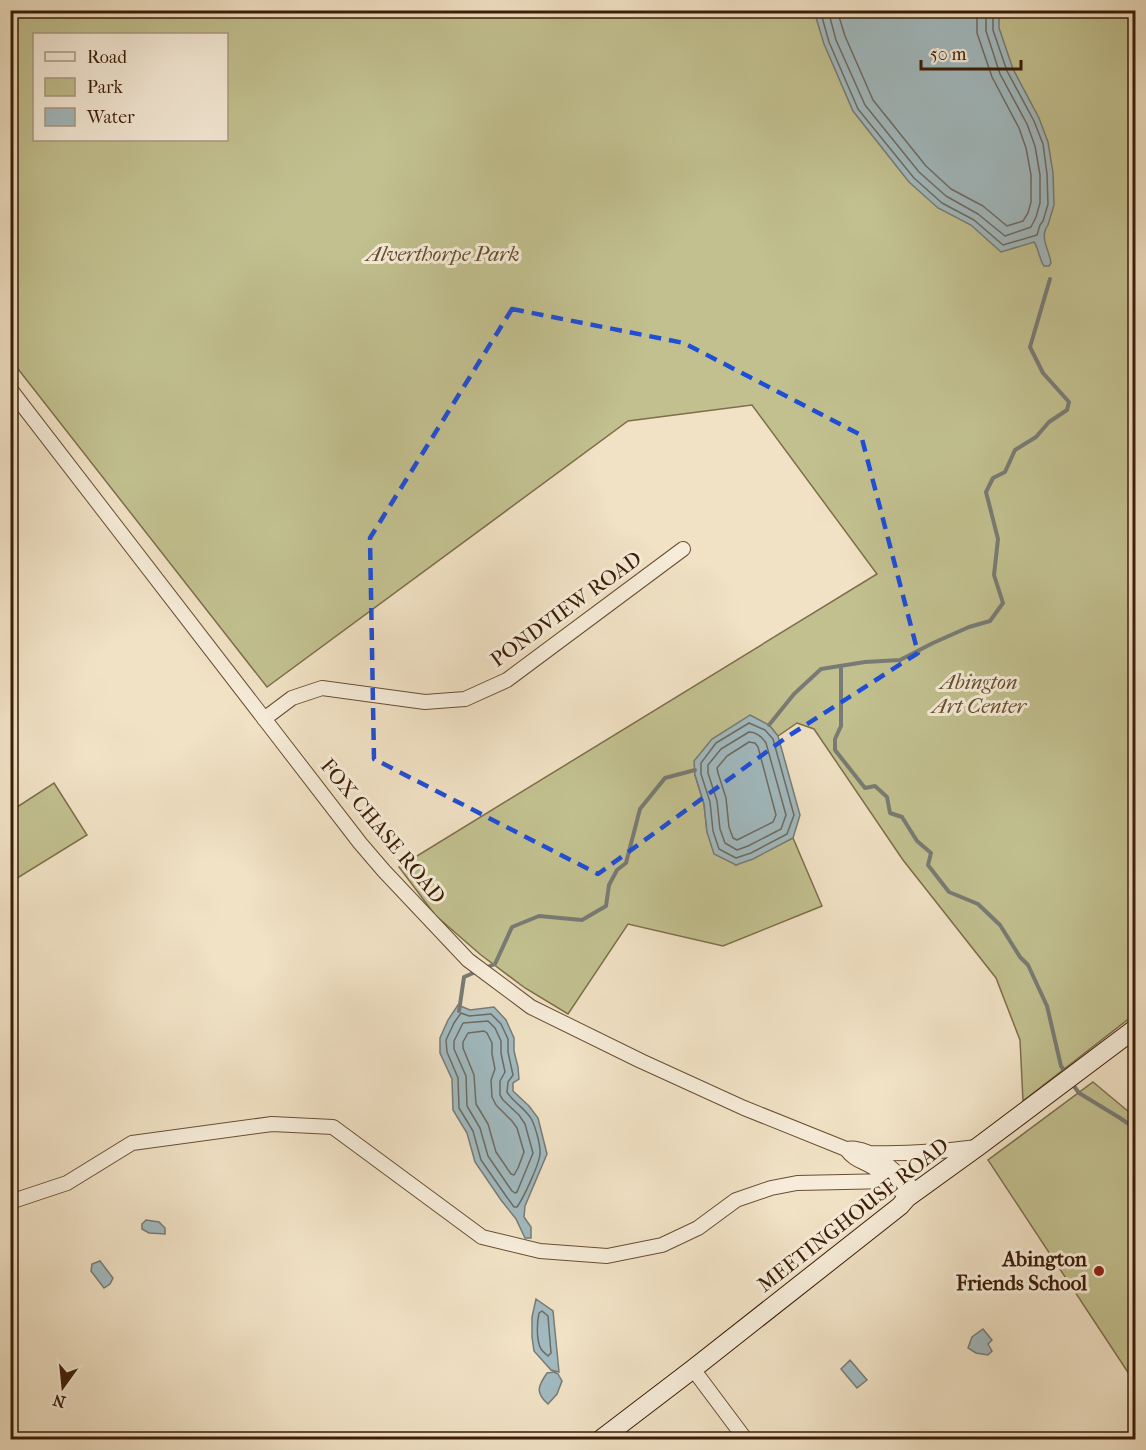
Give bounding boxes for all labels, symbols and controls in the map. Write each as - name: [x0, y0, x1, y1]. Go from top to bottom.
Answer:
- legend: [33, 33, 228, 141]
- scale bar: [921, 33, 1022, 71]
- text: 50 m: [930, 44, 967, 65]
- text: Road: [87, 47, 127, 68]
- text: Park: [87, 77, 124, 98]
- text: Water: [86, 107, 135, 128]
- park label: Alverthorpe Park: [363, 242, 520, 266]
- street label: PONDVIEW ROAD: [486, 546, 646, 672]
- park label: Abington Art Center: [929, 670, 1027, 718]
- street label: FOX CHASE ROAD: [316, 754, 450, 908]
- street label: MEETINGHOUSE ROAD: [753, 1133, 953, 1297]
- place label: Abington Friends School: [955, 1247, 1088, 1295]
- marker: Abington Friends School: [1092, 1264, 1106, 1278]
- north arrow: [33, 1357, 93, 1417]
- text: N: [50, 1390, 68, 1412]

